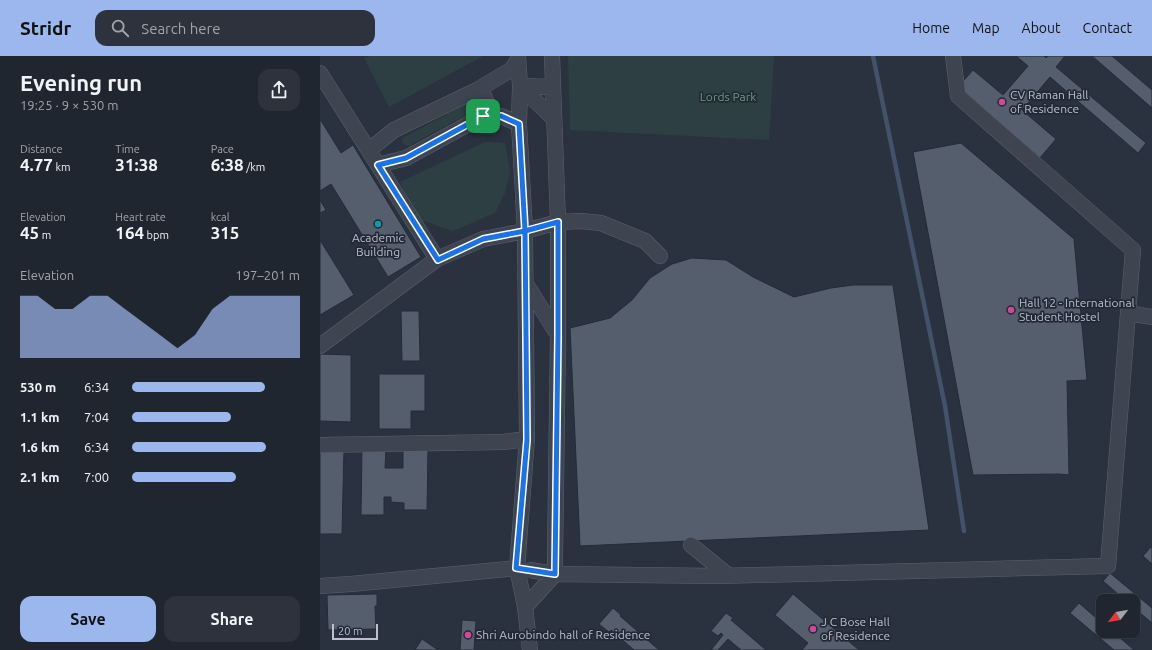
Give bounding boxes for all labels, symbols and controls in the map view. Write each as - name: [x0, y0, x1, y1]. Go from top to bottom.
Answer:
- search box: [95, 10, 375, 46]
- text: Stridr: [20, 17, 71, 39]
- icon: search: [109, 17, 131, 39]
- text: Search here: [141, 20, 221, 37]
- text: Home: [912, 20, 950, 36]
- text: Map: [972, 20, 1000, 36]
- text: About: [1022, 20, 1061, 36]
- text: Contact: [1083, 20, 1132, 36]
- button: share: [258, 69, 300, 111]
- text: Evening run: [20, 70, 142, 95]
- place label: CV Raman Hall of Residence: [1010, 88, 1089, 115]
- park label: Lords Park: [700, 90, 756, 103]
- marker: CV Raman Hall of Residence: [997, 97, 1007, 107]
- text: 19:25 · 9 × 530 m: [20, 98, 119, 112]
- pin: [466, 99, 500, 133]
- icon: arrive: [472, 105, 494, 127]
- text: Distance: [20, 143, 63, 155]
- text: Time: [115, 143, 140, 155]
- text: Pace: [211, 143, 234, 155]
- text: 4.77: [20, 155, 53, 174]
- text: 31:38: [115, 155, 158, 174]
- text: 6:38: [211, 155, 244, 174]
- text: km: [53, 161, 71, 173]
- text: /km: [244, 161, 265, 173]
- text: Elevation: [20, 211, 66, 223]
- text: Heart rate: [115, 211, 166, 223]
- text: kcal: [211, 211, 230, 223]
- marker: Academic Building: [373, 219, 383, 229]
- text: 45: [20, 223, 39, 242]
- text: 164: [115, 223, 144, 242]
- text: 315: [211, 223, 239, 242]
- text: m: [39, 229, 51, 241]
- text: bpm: [144, 229, 169, 241]
- place label: Academic Building: [352, 231, 404, 258]
- text: Elevation: [20, 268, 74, 282]
- text: 197–201 m: [235, 268, 300, 282]
- place label: Hall 12 - International Student Hostel: [1019, 296, 1135, 323]
- marker: Hall 12 - International Student Hostel: [1006, 305, 1016, 315]
- text: 530 m: [20, 380, 56, 394]
- text: 6:34: [84, 380, 109, 394]
- text: 1.1 km: [20, 410, 59, 424]
- text: 7:04: [84, 410, 109, 424]
- text: 1.6 km: [20, 440, 59, 454]
- text: 6:34: [84, 440, 109, 454]
- text: 2.1 km: [20, 470, 59, 484]
- text: 7:00: [84, 470, 109, 484]
- north arrow: [1096, 594, 1140, 638]
- map controls: [1096, 594, 1140, 638]
- button: Save: [20, 596, 156, 642]
- button: Share: [164, 596, 300, 642]
- place label: J C Bose Hall of Residence: [821, 615, 890, 642]
- scale bar: [332, 622, 378, 641]
- marker: J C Bose Hall of Residence: [808, 624, 818, 634]
- text: 20 m: [338, 625, 362, 637]
- place label: Shri Aurobindo hall of Residence: [476, 628, 650, 641]
- marker: Shri Aurobindo hall of Residence: [463, 630, 473, 640]

